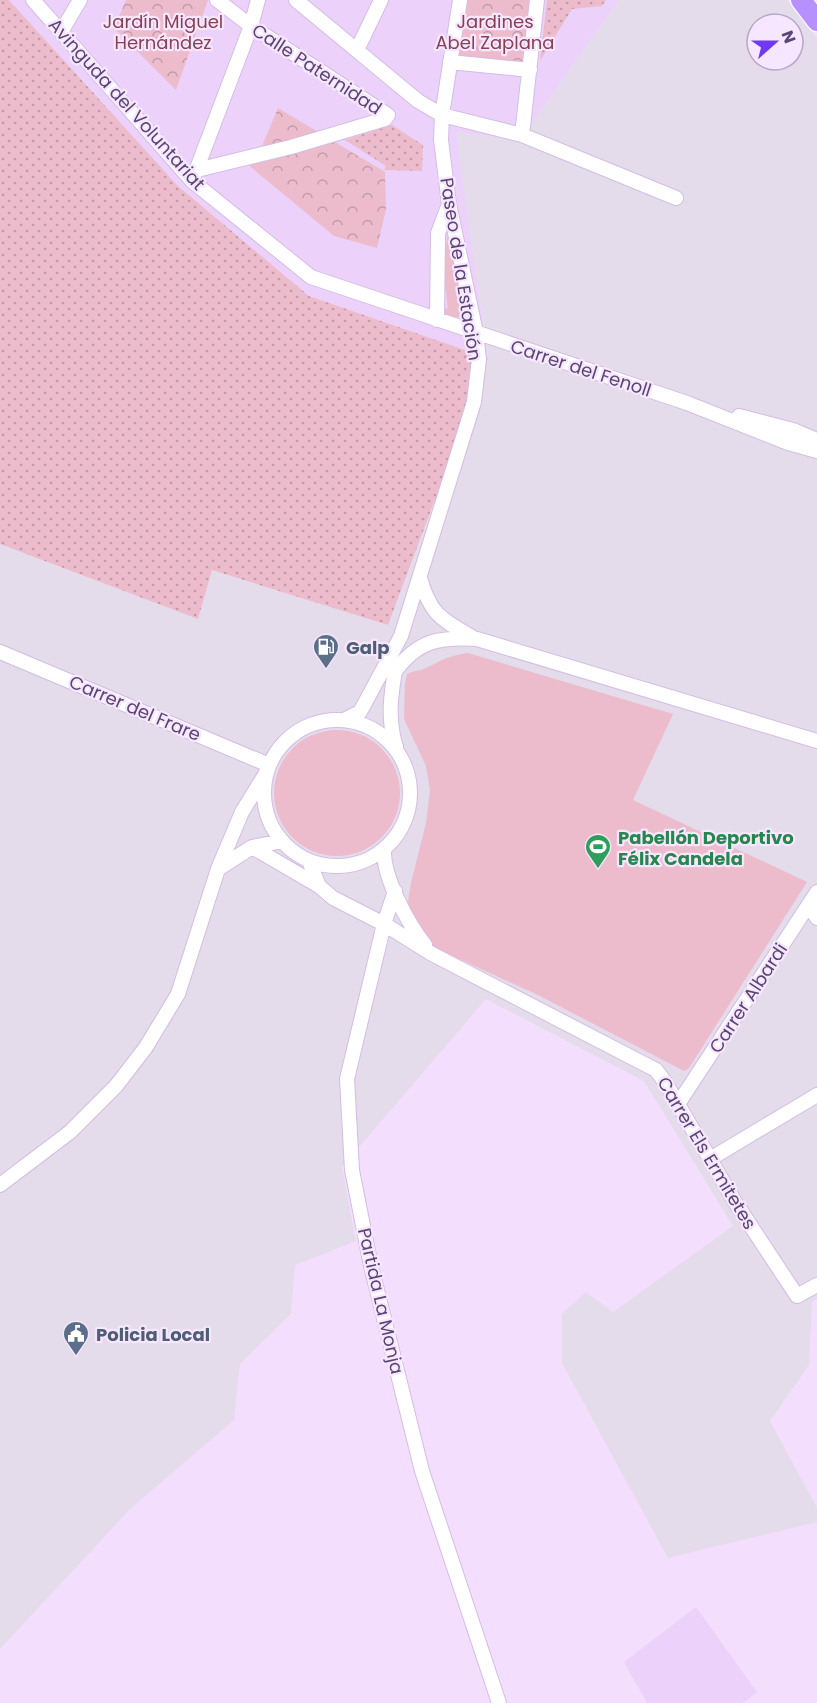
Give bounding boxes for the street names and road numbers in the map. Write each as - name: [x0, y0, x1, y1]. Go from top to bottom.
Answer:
- street label: Avinguda del Voluntariat: [43, 13, 211, 195]
- street label: Calle Paternidad: [247, 18, 387, 120]
- street label: Paseo de la Estación: [434, 176, 488, 362]
- street label: Carrer del Fenoll: [507, 333, 655, 403]
- street label: Carrer del Frare: [65, 669, 205, 747]
- street label: Carrer Albardi: [703, 938, 793, 1058]
- street label: Carrer Els Ermitetes: [652, 1072, 762, 1234]
- street label: Partida La Monja: [352, 1225, 410, 1377]

